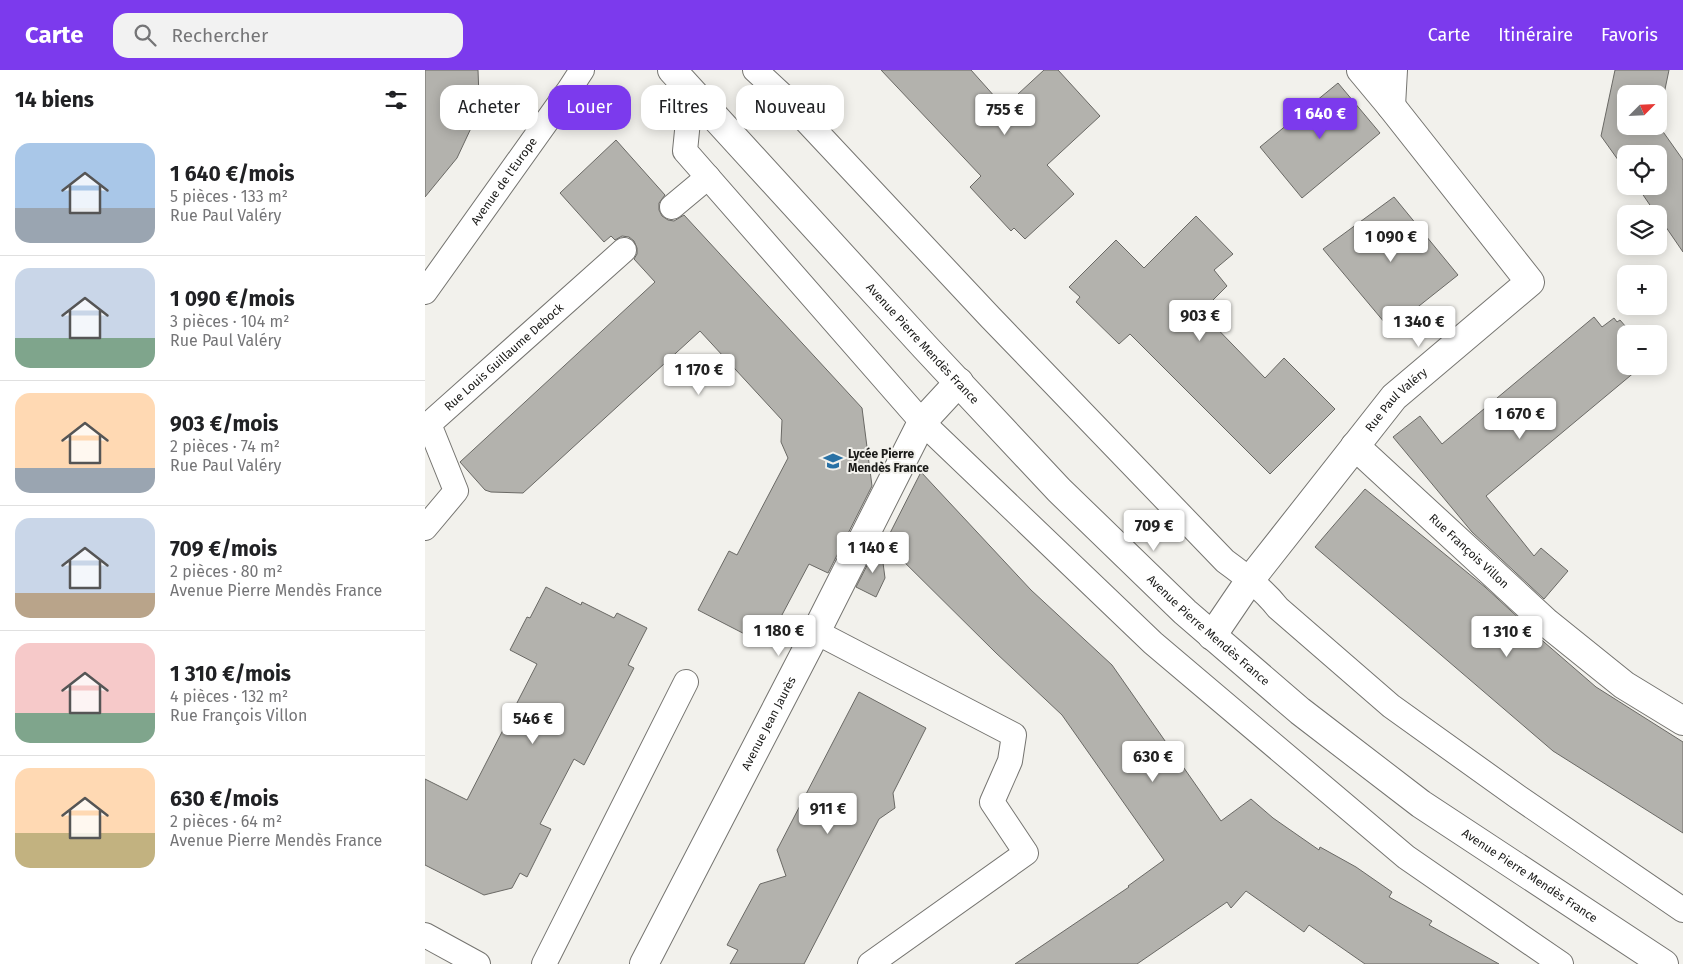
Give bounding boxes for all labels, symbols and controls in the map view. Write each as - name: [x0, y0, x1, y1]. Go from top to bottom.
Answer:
- search box: [113, 13, 463, 58]
- text: Carte: [25, 21, 83, 49]
- icon: search: [131, 21, 159, 49]
- text: Rechercher: [171, 24, 268, 47]
- text: Carte: [1428, 24, 1470, 46]
- text: Itinéraire: [1498, 24, 1573, 46]
- text: Favoris: [1601, 24, 1658, 46]
- chip: Acheter: [440, 85, 538, 130]
- chip: Louer: [548, 85, 631, 130]
- chip: Filtres: [641, 85, 726, 130]
- chip: Nouveau: [736, 85, 844, 130]
- north arrow: [1617, 85, 1667, 135]
- map controls: [1617, 85, 1667, 375]
- icon: filters: [382, 86, 410, 114]
- text: 14 biens: [15, 87, 94, 113]
- pin: 755 €: [970, 93, 1040, 136]
- pin: 1 640 €: [1274, 98, 1366, 140]
- text: 755 €: [986, 100, 1024, 119]
- text: 1 640 €: [1294, 104, 1346, 123]
- street label: Avenue de l'Europe: [468, 135, 540, 228]
- button: locate: [1617, 145, 1667, 195]
- text: 1 640 €/mois: [170, 161, 294, 187]
- icon: home: [55, 163, 115, 223]
- text: 5 pièces · 133 m²: [170, 187, 288, 206]
- button: layers: [1617, 205, 1667, 255]
- text: Rue Paul Valéry: [170, 206, 282, 225]
- pin: 1 090 €: [1345, 220, 1437, 263]
- text: 1 090 €: [1365, 227, 1417, 246]
- button: +: [1617, 265, 1667, 315]
- street label: Avenue Pierre Mendès France: [863, 280, 982, 407]
- text: 1 090 €/mois: [170, 286, 295, 312]
- icon: home: [55, 288, 115, 348]
- street label: Rue Louis Guillaume Debock: [442, 300, 567, 414]
- pin: 903 €: [1165, 300, 1235, 342]
- text: 903 €: [1180, 306, 1220, 325]
- pin: 1 340 €: [1373, 306, 1465, 348]
- text: 3 pièces · 104 m²: [170, 312, 289, 331]
- text: 1 340 €: [1393, 312, 1445, 331]
- button: −: [1617, 325, 1667, 375]
- text: Rue Paul Valéry: [170, 331, 282, 350]
- pin: 1 170 €: [653, 354, 745, 396]
- text: 1 170 €: [675, 360, 723, 379]
- street label: Rue Paul Valéry: [1362, 365, 1430, 435]
- pin: 1 670 €: [1474, 398, 1566, 440]
- text: 1 670 €: [1495, 404, 1545, 423]
- text: 903 €/mois: [170, 411, 279, 437]
- icon: home: [55, 413, 115, 473]
- text: 2 pièces · 74 m²: [170, 437, 280, 456]
- place label: Lycée Pierre Mendès France: [848, 447, 929, 475]
- school or university icon: Lycée Pierre Mendès France: [822, 450, 844, 472]
- text: Rue Paul Valéry: [170, 456, 282, 475]
- pin: 709 €: [1119, 510, 1189, 552]
- street label: Rue François Villon: [1426, 511, 1512, 591]
- text: 709 €: [1135, 516, 1173, 535]
- pin: 1 140 €: [827, 532, 919, 574]
- text: 709 €/mois: [170, 536, 277, 562]
- icon: home: [55, 538, 115, 598]
- text: 1 140 €: [848, 538, 898, 557]
- text: 2 pièces · 80 m²: [170, 562, 283, 581]
- street label: Avenue Pierre Mendès France: [1144, 572, 1272, 689]
- text: Avenue Pierre Mendès France: [170, 581, 382, 600]
- pin: 1 180 €: [733, 614, 825, 657]
- pin: 1 310 €: [1461, 616, 1553, 658]
- text: 1 180 €: [754, 621, 804, 640]
- text: 1 310 €: [1482, 622, 1532, 641]
- text: 1 310 €/mois: [170, 661, 291, 687]
- icon: home: [55, 663, 115, 723]
- street label: Avenue Jean Jaurès: [739, 674, 799, 773]
- text: 4 pièces · 132 m²: [170, 687, 288, 706]
- pin: 546 €: [498, 702, 568, 745]
- text: Rue François Villon: [170, 706, 307, 725]
- text: 546 €: [513, 709, 553, 728]
- pin: 630 €: [1118, 740, 1188, 783]
- text: 630 €: [1133, 747, 1173, 766]
- text: 630 €/mois: [170, 786, 279, 812]
- icon: home: [55, 788, 115, 848]
- pin: 911 €: [793, 792, 863, 835]
- text: 911 €: [810, 799, 846, 818]
- text: 2 pièces · 64 m²: [170, 812, 282, 831]
- street label: Avenue Pierre Mendès France: [1459, 826, 1600, 925]
- text: Avenue Pierre Mendès France: [170, 831, 382, 850]

